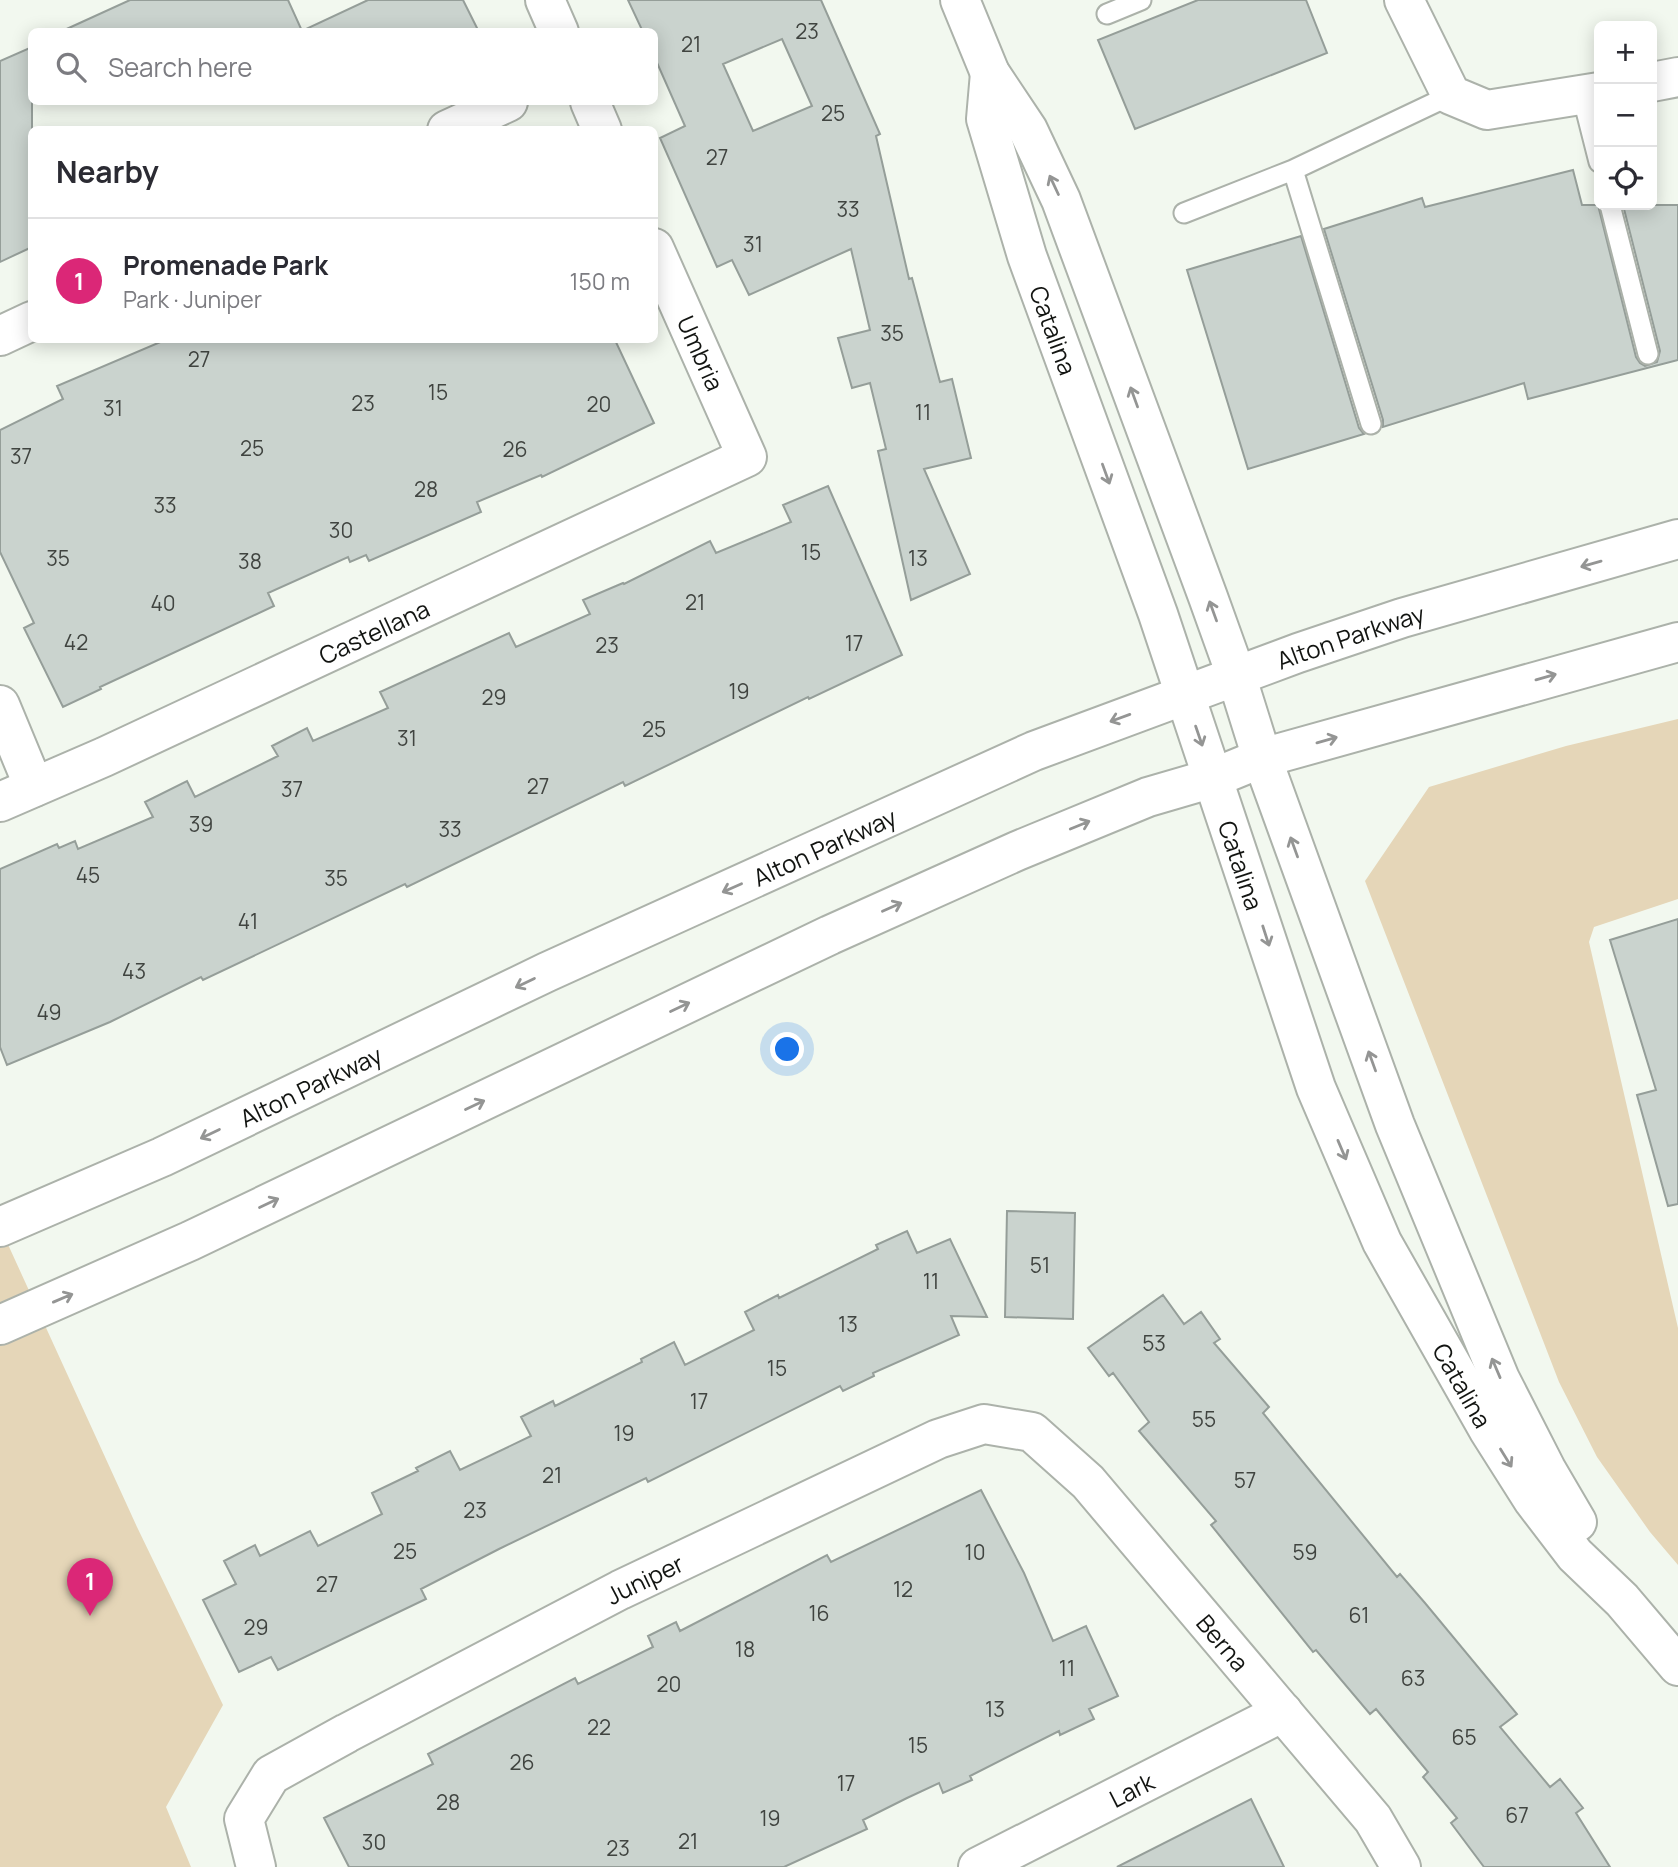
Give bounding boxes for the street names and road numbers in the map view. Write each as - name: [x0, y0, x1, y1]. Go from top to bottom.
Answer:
- street label: Catalina: [1023, 281, 1085, 379]
- street label: Umbria: [670, 310, 732, 396]
- street label: Castellana: [313, 591, 434, 671]
- street label: Alton Parkway: [1272, 596, 1428, 676]
- street label: Alton Parkway: [747, 799, 901, 893]
- street label: Catalina: [1211, 816, 1272, 914]
- street label: Alton Parkway: [234, 1037, 387, 1134]
- street label: Catalina: [1426, 1337, 1500, 1433]
- street label: Juniper: [600, 1546, 689, 1611]
- street label: Berna: [1190, 1607, 1257, 1678]
- street label: Lark: [1103, 1763, 1160, 1814]

